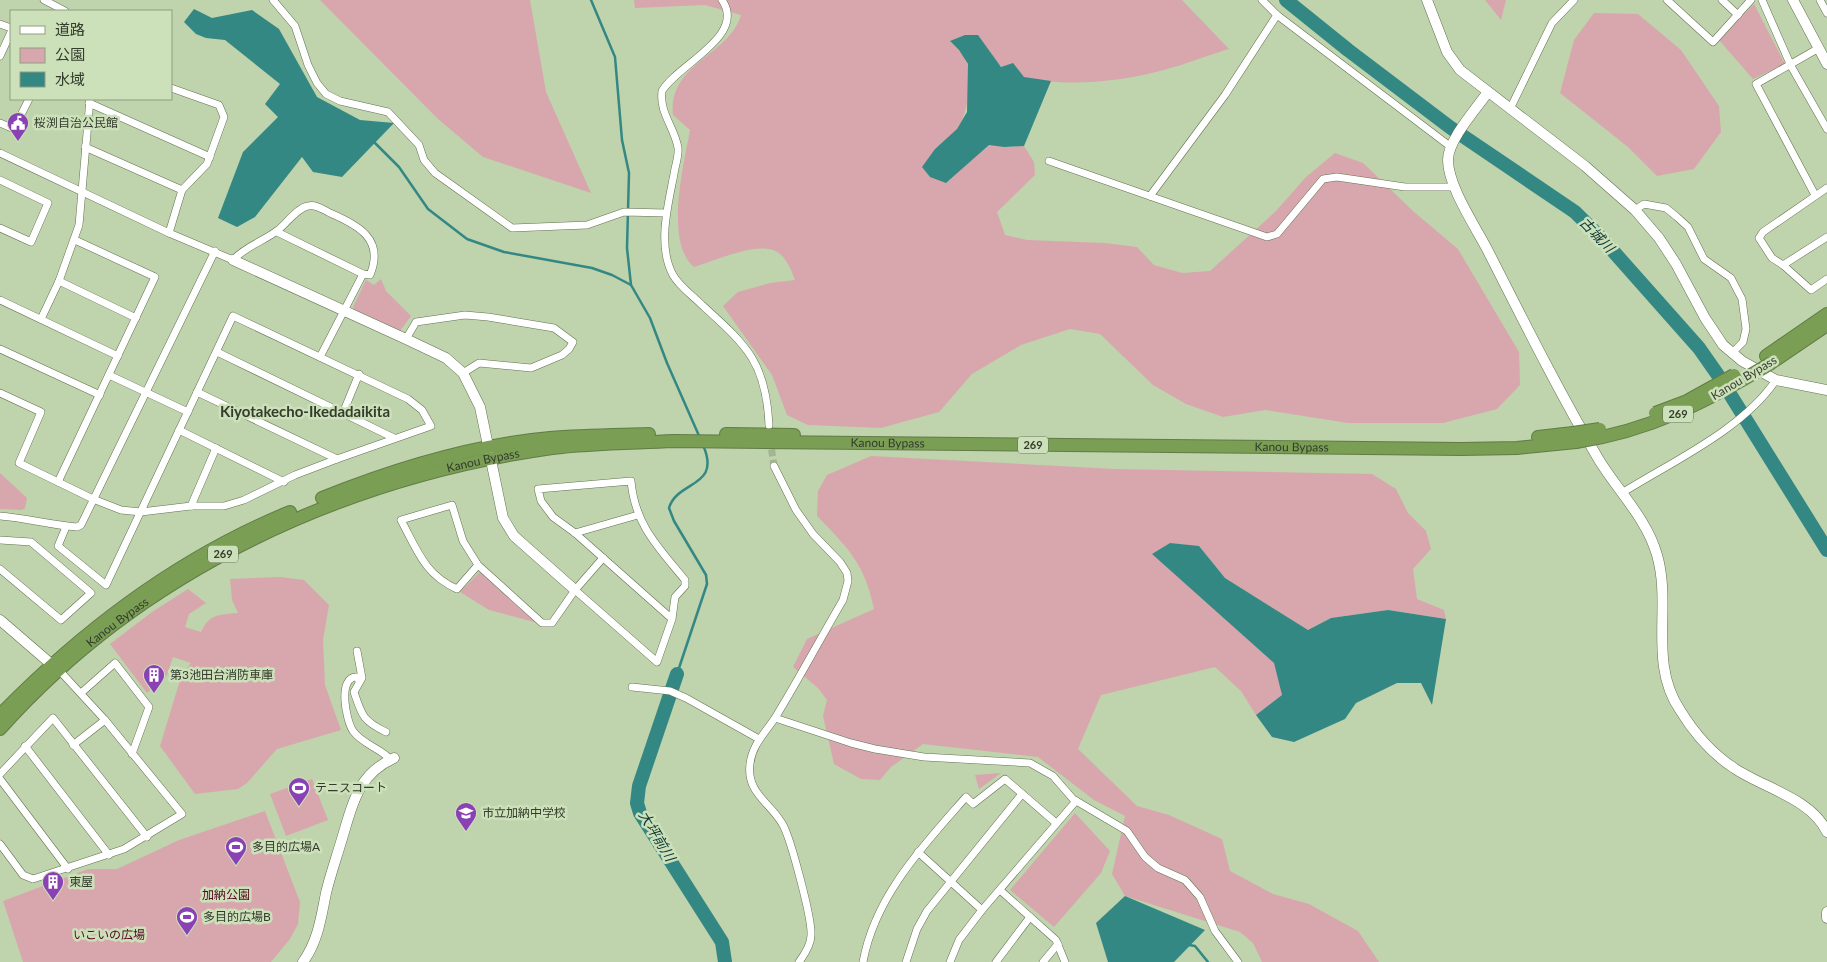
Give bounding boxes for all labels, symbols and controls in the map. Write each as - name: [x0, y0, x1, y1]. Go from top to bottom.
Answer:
- legend: [10, 10, 172, 100]
- text: 道路: [55, 20, 85, 38]
- text: 公園: [55, 45, 85, 63]
- text: 水域: [55, 70, 85, 88]
- public building icon: 桜渕自治公民館: [6, 111, 30, 142]
- place label: 桜渕自治公民館: [34, 115, 118, 130]
- water label: 古城川: [1577, 214, 1619, 257]
- street label: Kanou Bypass: [1708, 352, 1779, 403]
- district label: Kiyotakecho-Ikedadaikita: [220, 402, 390, 420]
- road number: 269: [1663, 406, 1693, 422]
- street label: Kanou Bypass: [851, 435, 925, 451]
- road number: 269: [1018, 436, 1048, 454]
- street label: Kanou Bypass: [1254, 439, 1329, 455]
- street label: Kanou Bypass: [445, 445, 521, 475]
- road number: 269: [208, 546, 238, 562]
- street label: Kanou Bypass: [83, 594, 151, 650]
- building icon: 第3池田台消防車庫: [142, 663, 166, 694]
- place label: 第3池田台消防車庫: [170, 667, 273, 682]
- sports icon: テニスコート: [287, 776, 311, 807]
- place label: テニスコート: [315, 780, 387, 795]
- school or university icon: 市立加納中学校: [454, 801, 478, 832]
- place label: 市立加納中学校: [482, 805, 566, 820]
- water label: 大坪前川: [636, 807, 680, 866]
- sports icon: 多目的広場A: [224, 835, 248, 866]
- place label: 多目的広場A: [252, 839, 321, 854]
- building icon: 東屋: [41, 870, 65, 901]
- place label: 東屋: [69, 874, 93, 889]
- park label: 加納公園: [202, 887, 250, 902]
- sports icon: 多目的広場B: [175, 905, 199, 936]
- place label: 多目的広場B: [203, 909, 271, 924]
- park label: いこいの広場: [73, 927, 145, 942]

